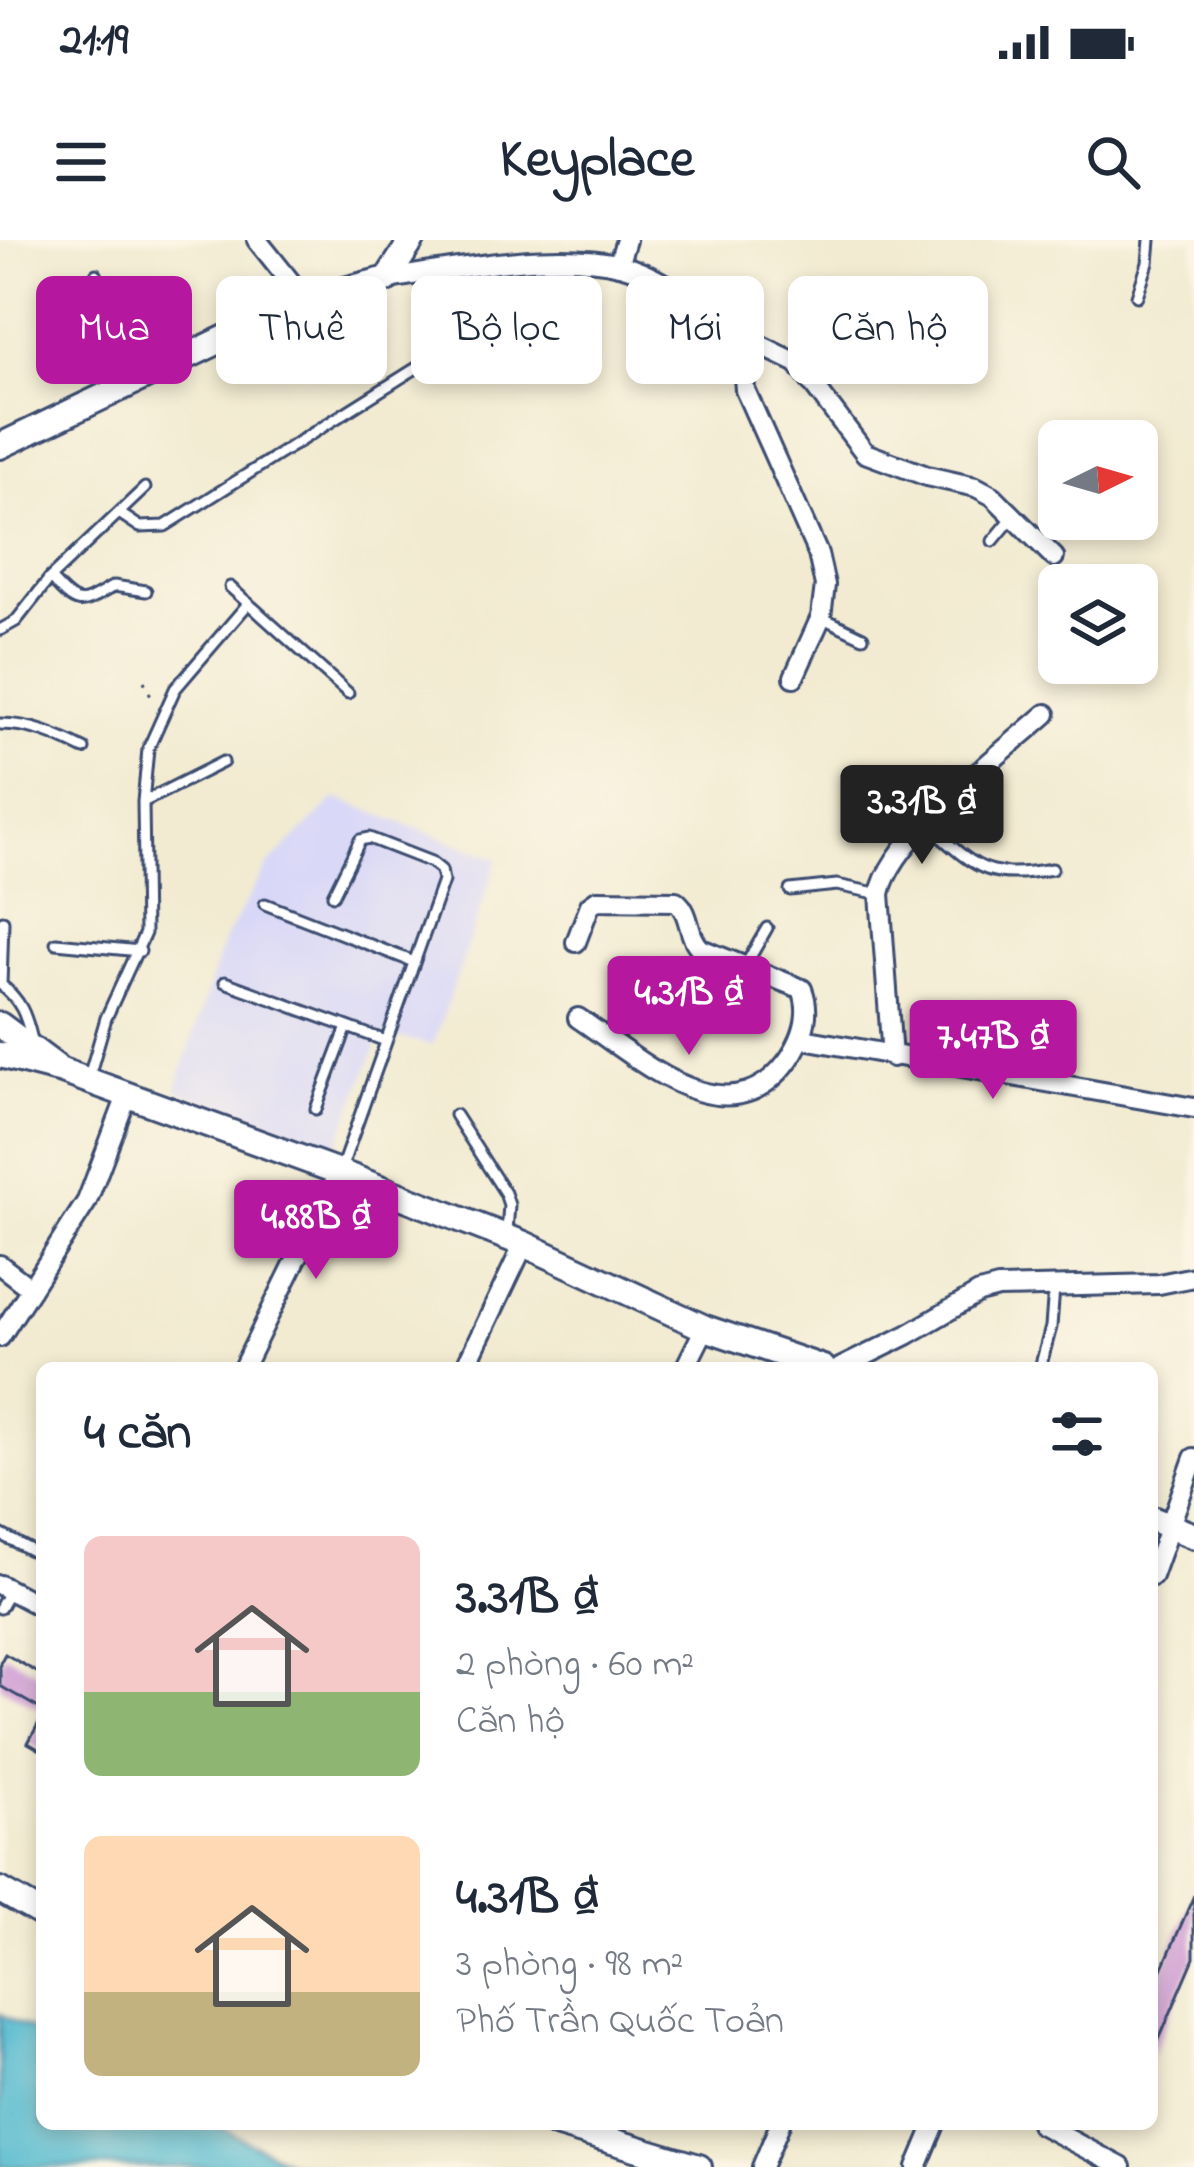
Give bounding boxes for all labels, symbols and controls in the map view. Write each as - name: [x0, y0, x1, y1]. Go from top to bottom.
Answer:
- text: 21:19: [60, 9, 128, 75]
- text: Keyplace: [500, 123, 694, 201]
- icon: menu: [48, 129, 114, 195]
- icon: search: [1080, 129, 1146, 195]
- chip: Mua: [36, 276, 192, 384]
- chip: Thuê: [216, 276, 387, 384]
- chip: Bộ lọc: [411, 276, 602, 384]
- chip: Mới: [626, 276, 764, 384]
- chip: Căn hộ: [788, 276, 988, 384]
- north arrow: [1038, 420, 1158, 540]
- map controls: [1038, 420, 1158, 684]
- button: layers: [1038, 564, 1158, 684]
- pin: 3.31B ₫: [811, 765, 1033, 867]
- text: 3.31B ₫: [867, 775, 977, 832]
- pin: 4.31B ₫: [578, 956, 800, 1058]
- text: 4.31B ₫: [634, 966, 744, 1023]
- pin: 7.47B ₫: [882, 1000, 1104, 1102]
- text: 7.47B ₫: [937, 1010, 1049, 1067]
- pin: 4.88B ₫: [205, 1180, 427, 1282]
- text: 4.88B ₫: [261, 1190, 371, 1247]
- text: 4 căn: [84, 1397, 191, 1472]
- icon: filters: [1044, 1401, 1110, 1467]
- text: 3.31B ₫: [456, 1562, 599, 1637]
- icon: home: [180, 1584, 324, 1728]
- text: 2 phòng · 60 m²: [456, 1637, 694, 1694]
- text: Căn hộ: [456, 1694, 564, 1751]
- text: 4.31B ₫: [456, 1862, 599, 1937]
- icon: home: [180, 1884, 324, 2028]
- text: 3 phòng · 98 m²: [456, 1937, 683, 1994]
- text: Phố Trần Quốc Toản: [456, 1994, 784, 2051]

